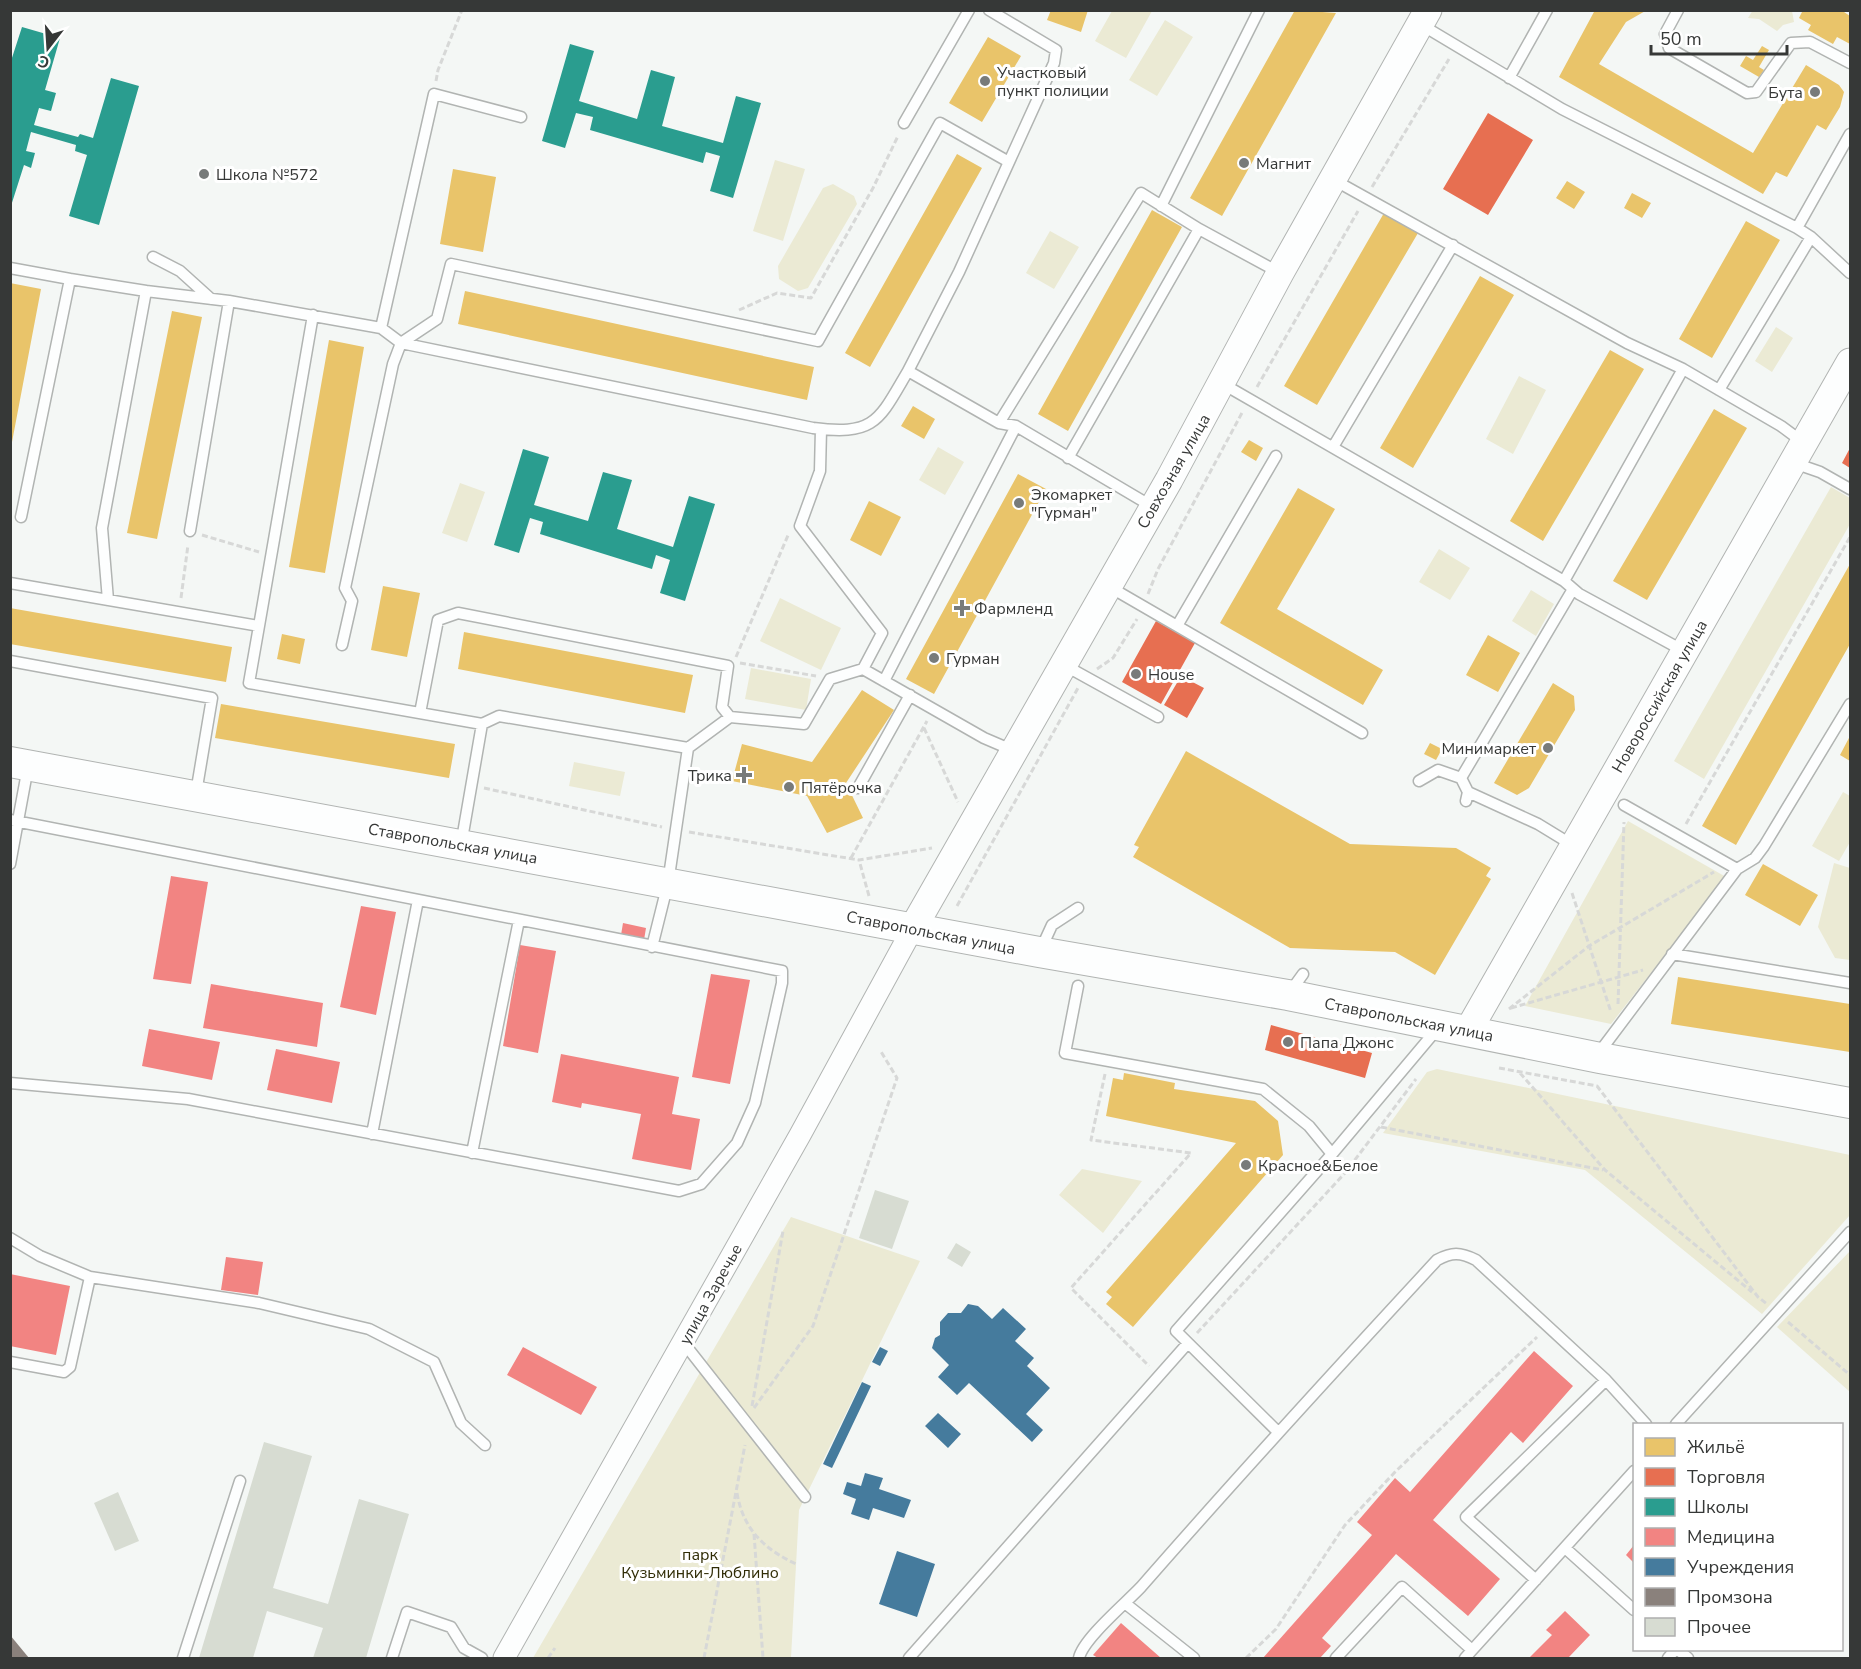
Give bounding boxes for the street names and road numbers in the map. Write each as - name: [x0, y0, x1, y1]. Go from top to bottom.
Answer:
- street label: Совхозная улица: [1132, 410, 1216, 533]
- street label: Новороссийская улица: [1607, 616, 1713, 777]
- street label: Ставропольская улица: [366, 818, 539, 870]
- street label: Ставропольская улица: [844, 906, 1017, 960]
- street label: Ставропольская улица: [1322, 993, 1495, 1047]
- street label: улица Заречье: [674, 1240, 748, 1349]

